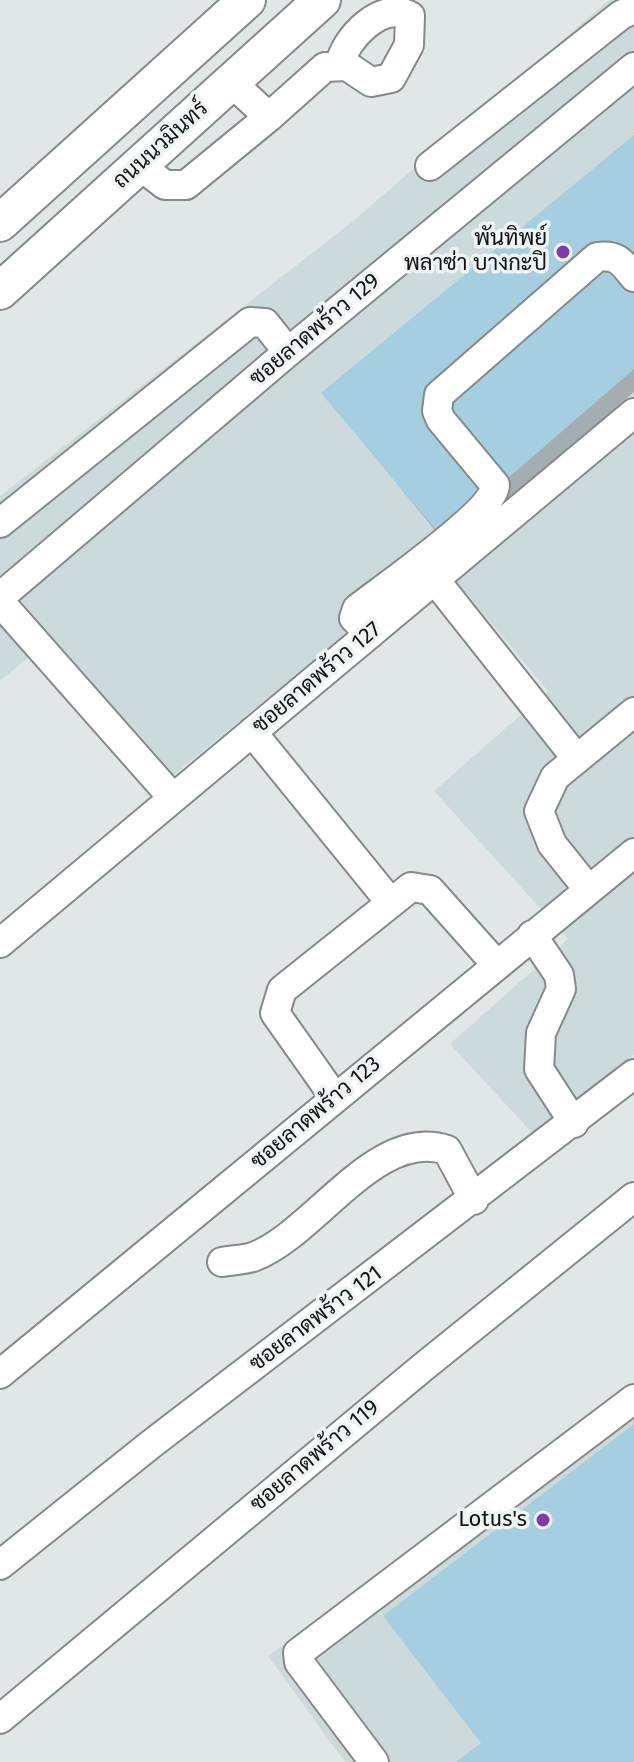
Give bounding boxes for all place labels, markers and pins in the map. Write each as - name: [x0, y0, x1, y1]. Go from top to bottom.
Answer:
- place label: พันทิพย์ พลาซ่า บางกะปิ: [404, 226, 547, 278]
- marker: พันทิพย์ พลาซ่า บางกะปิ: [554, 243, 572, 261]
- place label: Lotus's: [458, 1507, 527, 1533]
- marker: Lotus's: [534, 1511, 552, 1529]

